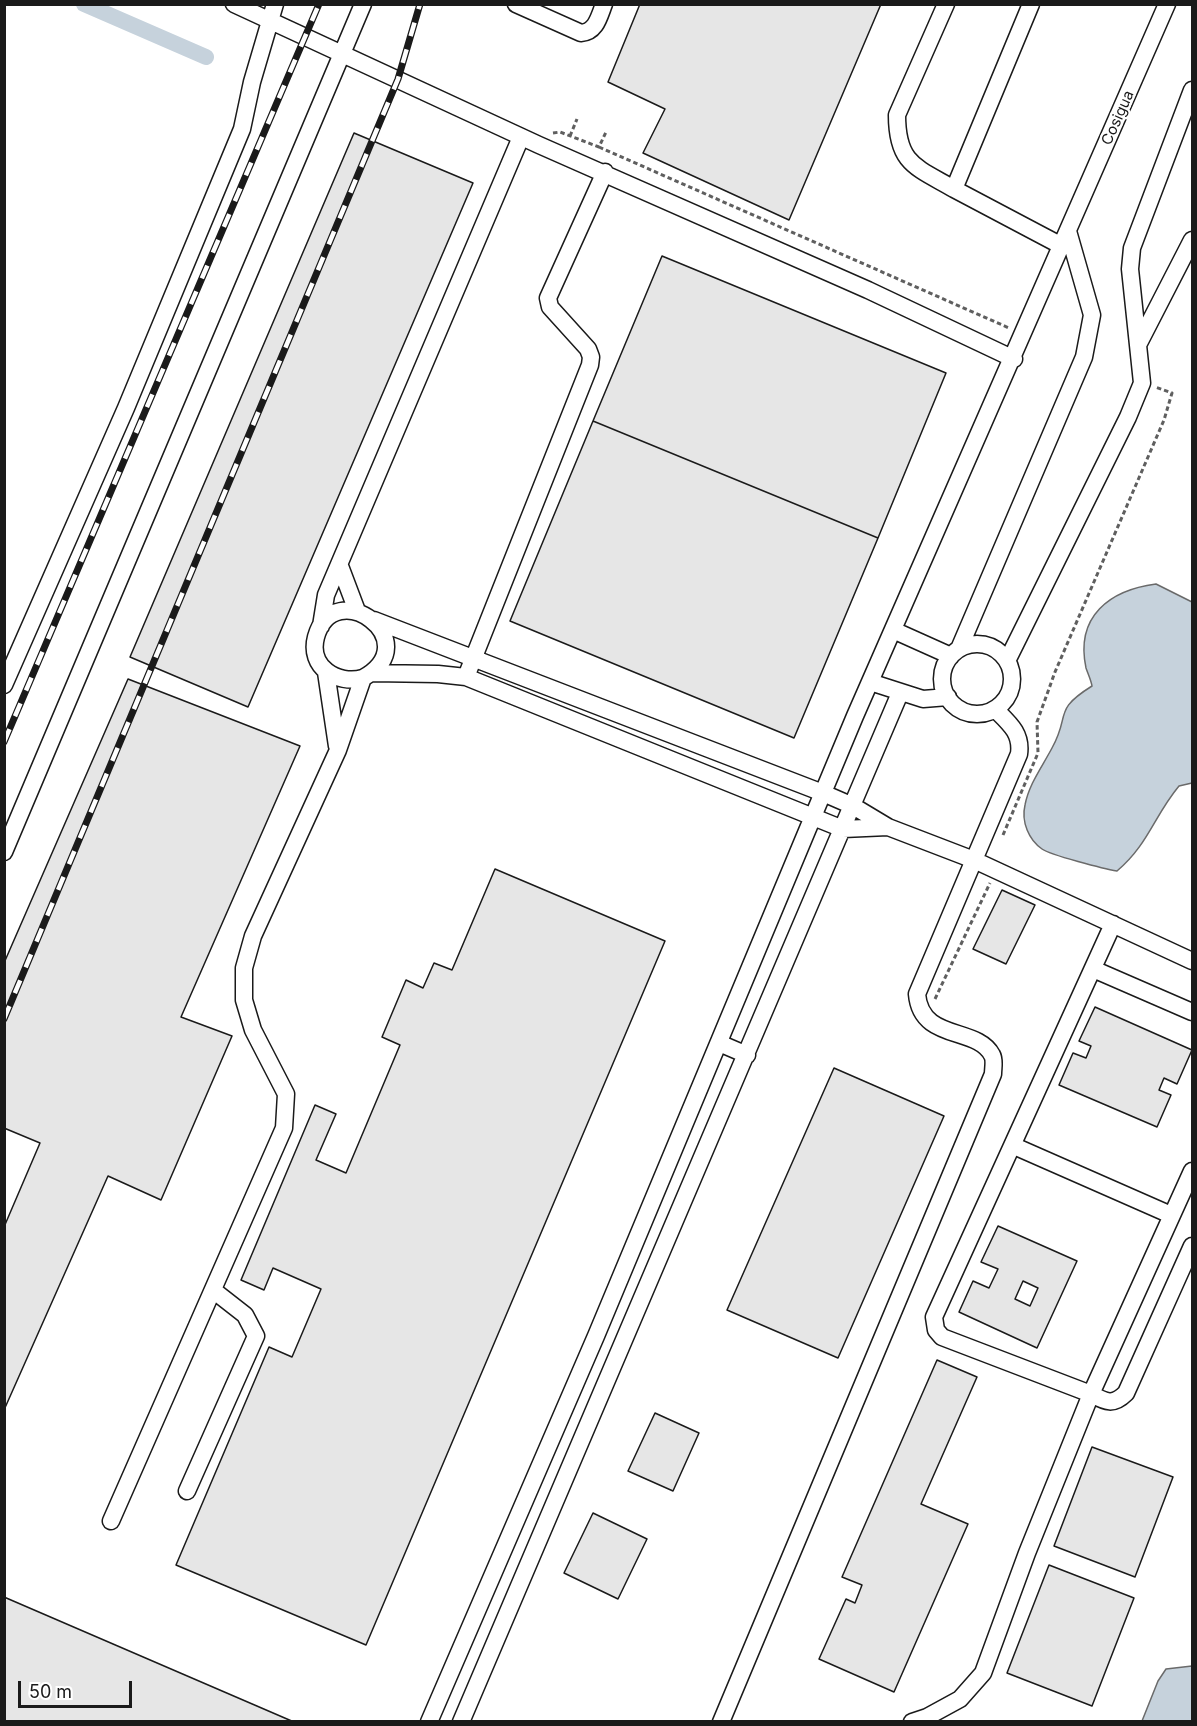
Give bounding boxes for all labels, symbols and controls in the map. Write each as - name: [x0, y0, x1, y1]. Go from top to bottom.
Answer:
- street label: Cosigua: [1098, 88, 1138, 148]
- scale bar: [21, 1669, 135, 1707]
- text: 50 m: [29, 1681, 72, 1702]

